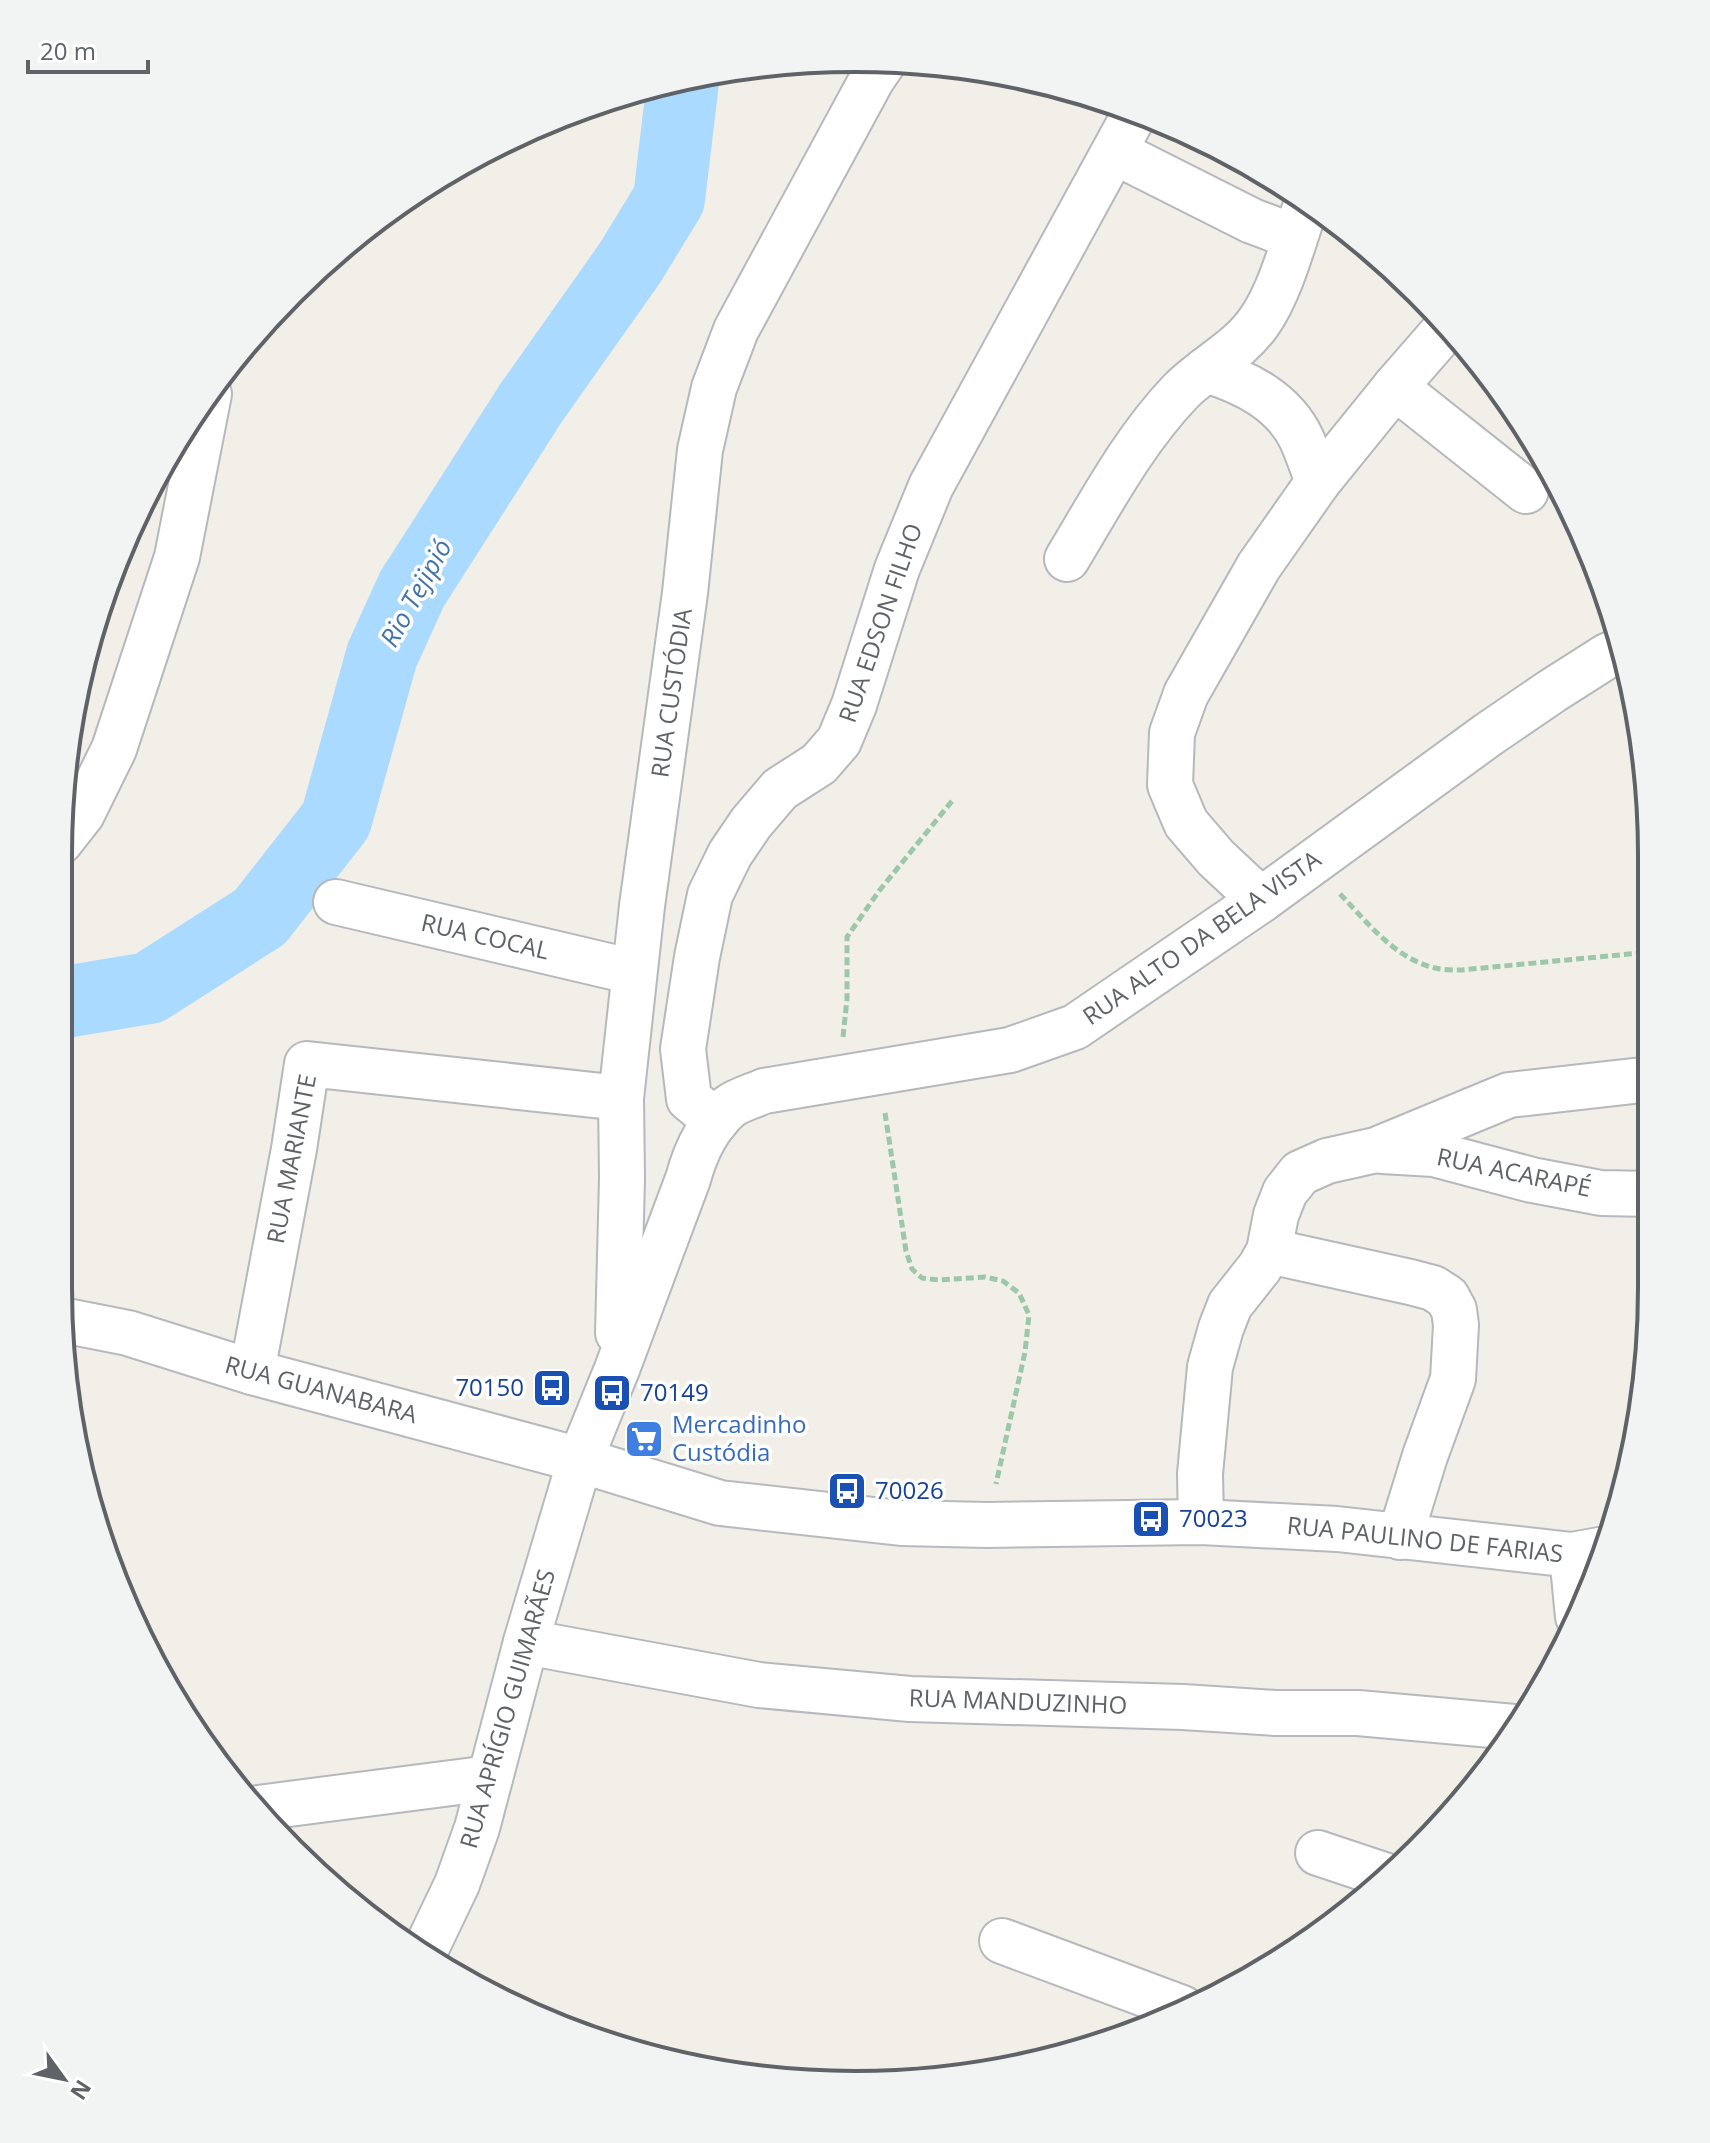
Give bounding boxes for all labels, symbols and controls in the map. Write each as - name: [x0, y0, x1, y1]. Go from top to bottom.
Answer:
- scale bar: [28, 24, 148, 74]
- text: 20 m: [40, 34, 96, 67]
- street label: RUA EDSON FILHO: [830, 519, 929, 726]
- water label: Rio Tejipió: [371, 532, 459, 653]
- street label: RUA CUSTÓDIA: [642, 605, 699, 780]
- street label: RUA ALTO DA BELA VISTA: [1075, 841, 1327, 1032]
- street label: RUA COCAL: [418, 905, 553, 966]
- street label: RUA MARIANTE: [258, 1071, 323, 1246]
- street label: RUA ACARAPÉ: [1434, 1139, 1595, 1204]
- street label: RUA GUANABARA: [222, 1347, 422, 1430]
- bus stop icon: 70150: [531, 1367, 573, 1409]
- place label: 70150: [455, 1370, 524, 1403]
- bus stop icon: 70149: [591, 1372, 633, 1414]
- place label: 70149: [640, 1375, 709, 1408]
- place label: Mercadinho Custódia: [672, 1407, 806, 1468]
- supermarket icon: Mercadinho Custódia: [623, 1418, 665, 1460]
- bus stop icon: 70026: [826, 1470, 868, 1512]
- place label: 70026: [875, 1473, 944, 1506]
- bus stop icon: 70023: [1130, 1498, 1172, 1540]
- place label: 70023: [1179, 1501, 1248, 1534]
- street label: RUA PAULINO DE FARIAS: [1285, 1508, 1565, 1569]
- street label: RUA APRÍGIO GUIMARÃES: [451, 1565, 562, 1852]
- street label: RUA MANDUZINHO: [908, 1680, 1128, 1721]
- north arrow: [24, 2039, 104, 2119]
- text: N: [64, 2075, 99, 2106]

